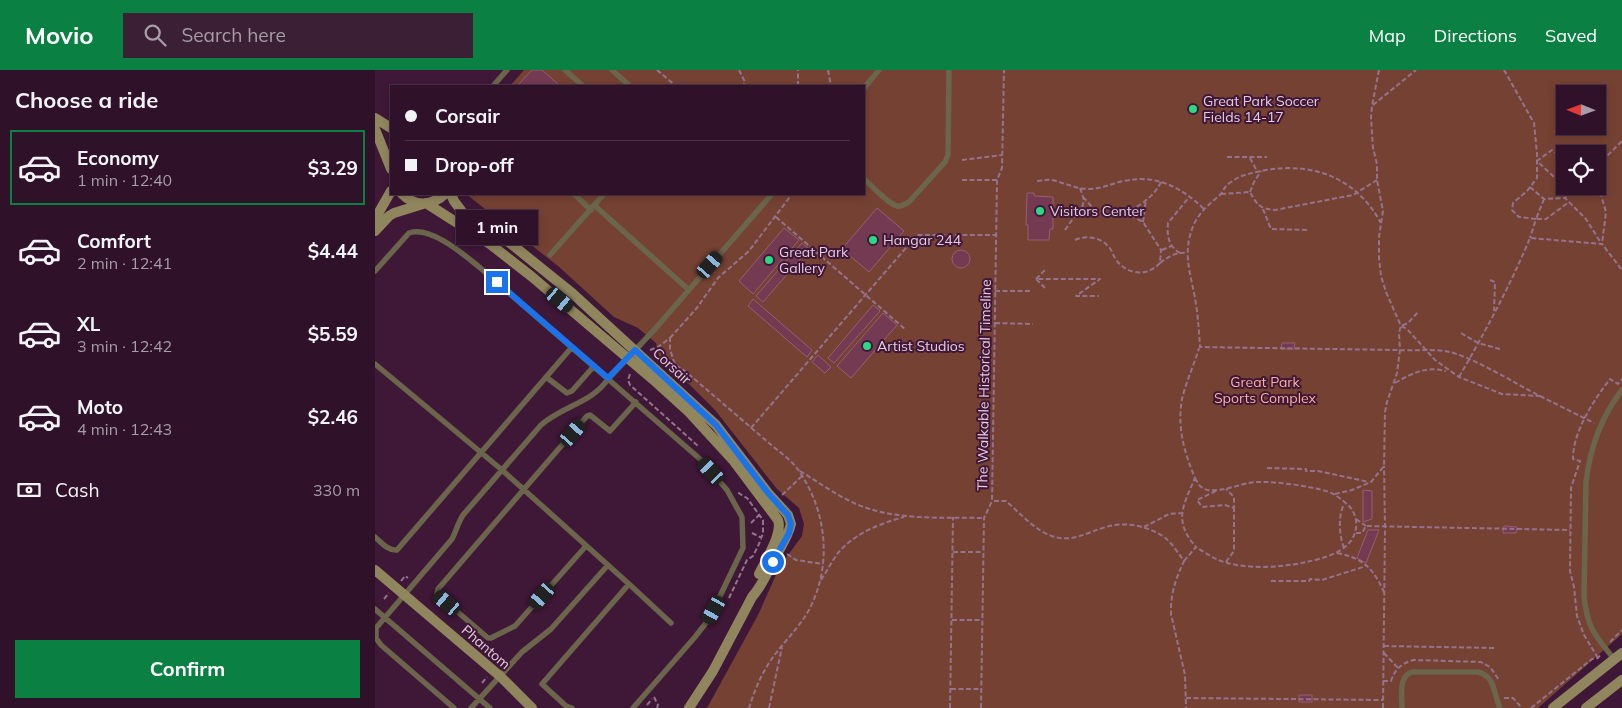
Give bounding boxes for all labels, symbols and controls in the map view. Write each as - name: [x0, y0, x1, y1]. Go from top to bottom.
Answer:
- search box: [123, 13, 473, 58]
- text: Movio: [25, 20, 93, 50]
- icon: search: [141, 21, 169, 49]
- text: Search here: [181, 23, 286, 47]
- text: Map: [1369, 24, 1406, 47]
- text: Directions: [1434, 24, 1517, 47]
- text: Saved: [1545, 24, 1597, 47]
- north arrow: [1556, 85, 1606, 135]
- map controls: [1556, 85, 1606, 195]
- text: Choose a ride: [15, 86, 158, 114]
- place label: Great Park Soccer Fields 14-17: [1203, 92, 1320, 126]
- marker: Great Park Soccer Fields 14-17: [1187, 103, 1199, 115]
- text: Corsair: [435, 104, 500, 128]
- icon: car: [17, 145, 62, 190]
- button: locate: [1556, 145, 1606, 195]
- text: Economy: [77, 146, 159, 170]
- text: Drop-off: [435, 153, 513, 177]
- text: $3.29: [308, 156, 358, 180]
- text: 1 min · 12:40: [77, 170, 172, 190]
- place label: Visitors Center: [1050, 202, 1145, 220]
- marker: Visitors Center: [1034, 205, 1046, 217]
- callout: 1 min: [456, 210, 538, 244]
- text: 1 min: [476, 217, 518, 237]
- icon: car: [17, 228, 62, 273]
- text: Comfort: [77, 229, 151, 253]
- place label: Hangar 244: [883, 231, 962, 249]
- marker: Hangar 244: [867, 234, 879, 246]
- text: $4.44: [308, 239, 358, 263]
- place label: Great Park Gallery: [779, 243, 849, 277]
- car: [694, 249, 725, 281]
- text: 2 min · 12:41: [77, 253, 172, 273]
- marker: Great Park Gallery: [763, 254, 775, 266]
- route end: [486, 271, 508, 293]
- street label: The Walkable Historical Timeline: [973, 279, 995, 491]
- car: [543, 285, 576, 315]
- icon: car: [17, 311, 62, 356]
- text: XL: [77, 312, 100, 336]
- text: $5.59: [308, 322, 358, 346]
- text: 3 min · 12:42: [77, 336, 172, 356]
- place label: Artist Studios: [877, 337, 965, 355]
- marker: Artist Studios: [861, 340, 873, 352]
- street label: Corsair: [649, 344, 696, 389]
- park label: Great Park Sports Complex: [1214, 373, 1317, 407]
- icon: car: [17, 394, 62, 439]
- text: Moto: [77, 395, 123, 419]
- text: $2.46: [308, 405, 358, 429]
- car: [557, 417, 588, 449]
- text: 4 min · 12:43: [77, 419, 172, 439]
- car: [695, 455, 726, 487]
- icon: cash: [15, 476, 43, 504]
- text: Cash: [55, 478, 100, 502]
- text: 330 m: [313, 480, 360, 500]
- route start: [762, 551, 784, 573]
- car: [526, 580, 557, 612]
- car: [430, 588, 463, 618]
- car: [700, 593, 727, 627]
- street label: Phantom: [458, 621, 514, 673]
- button: Confirm: [15, 640, 360, 698]

